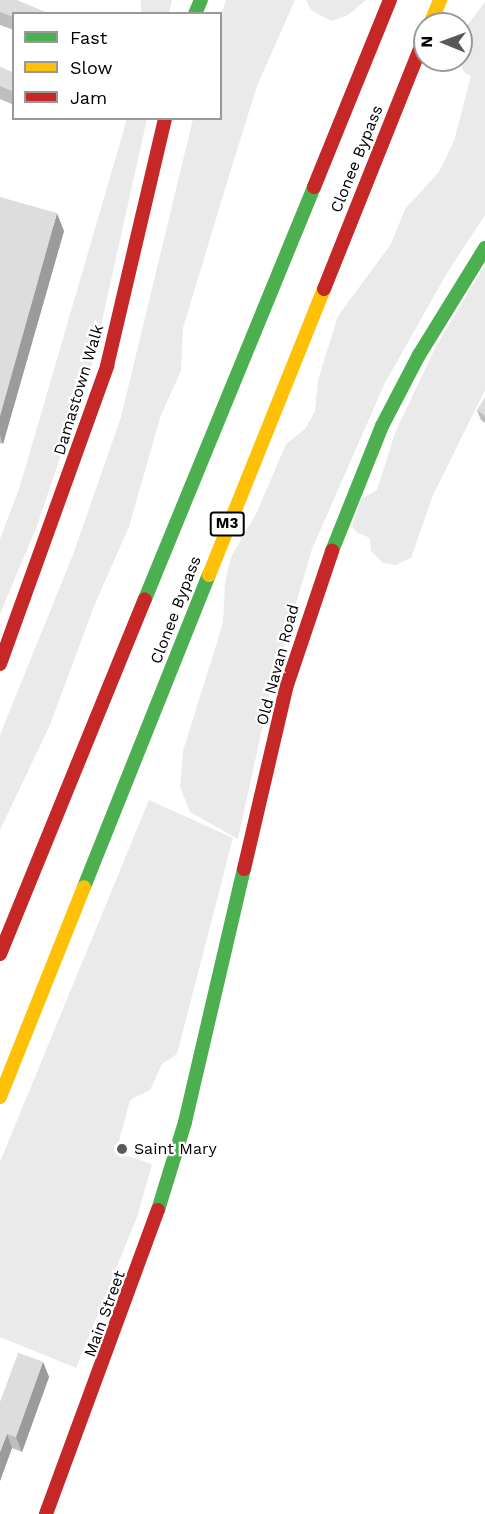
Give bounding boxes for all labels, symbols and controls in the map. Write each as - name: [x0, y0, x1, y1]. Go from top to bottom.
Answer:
- legend: [12, 12, 222, 120]
- north arrow: [413, 12, 473, 72]
- text: Fast: [70, 27, 107, 48]
- text: N: [417, 36, 436, 48]
- text: Slow: [70, 57, 113, 78]
- text: Jam: [70, 87, 107, 108]
- street label: Clonee Bypass: [327, 103, 387, 215]
- street label: Damastown Walk: [50, 322, 108, 458]
- road number: M3: [209, 512, 245, 536]
- street label: Clonee Bypass: [147, 553, 205, 667]
- street label: Old Navan Road: [253, 602, 303, 728]
- place label: Saint Mary: [134, 1139, 217, 1159]
- marker: Saint Mary: [115, 1142, 129, 1156]
- street label: Main Street: [81, 1268, 129, 1360]

